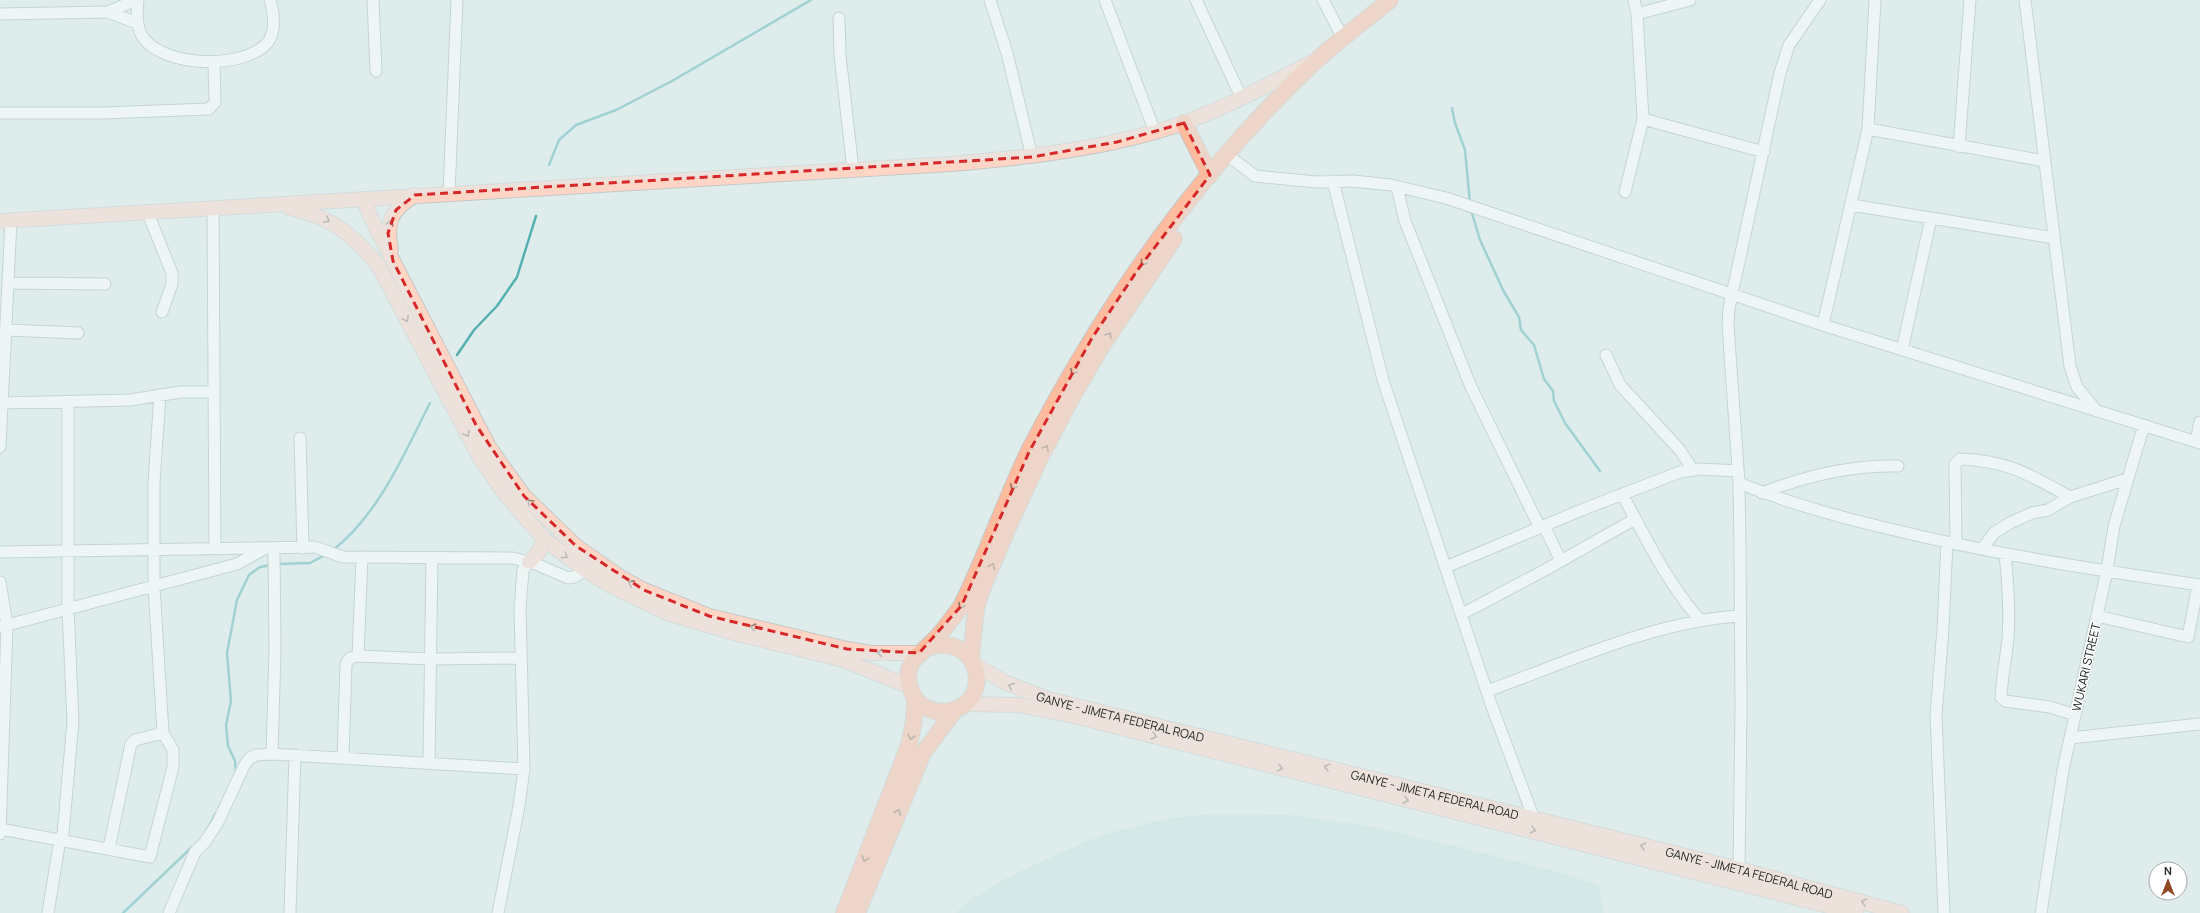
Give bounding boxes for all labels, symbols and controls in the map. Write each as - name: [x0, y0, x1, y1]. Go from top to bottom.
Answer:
- one-way arrow: [322, 215, 330, 223]
- one-way arrow: [386, 220, 394, 226]
- one-way arrow: [1141, 258, 1148, 265]
- one-way arrow: [401, 315, 409, 323]
- one-way arrow: [1105, 332, 1112, 339]
- one-way arrow: [1070, 368, 1077, 375]
- one-way arrow: [462, 430, 469, 438]
- one-way arrow: [1041, 445, 1048, 452]
- one-way arrow: [1010, 484, 1018, 491]
- one-way arrow: [528, 499, 535, 507]
- one-way arrow: [561, 551, 568, 558]
- one-way arrow: [987, 563, 995, 571]
- one-way arrow: [628, 580, 635, 587]
- one-way arrow: [958, 602, 965, 609]
- street label: WUKARI STREET: [2068, 620, 2105, 713]
- one-way arrow: [750, 623, 756, 631]
- one-way arrow: [877, 649, 883, 657]
- one-way arrow: [1008, 683, 1016, 691]
- street label: GANYE - JIMETA FEDERAL ROAD: [1034, 687, 1206, 746]
- one-way arrow: [1151, 732, 1157, 740]
- one-way arrow: [907, 734, 915, 741]
- one-way arrow: [1276, 763, 1283, 772]
- one-way arrow: [1324, 763, 1331, 772]
- street label: GANYE - JIMETA FEDERAL ROAD: [1349, 765, 1521, 823]
- one-way arrow: [1402, 795, 1409, 804]
- one-way arrow: [893, 808, 901, 815]
- one-way arrow: [1529, 826, 1536, 834]
- one-way arrow: [1640, 843, 1646, 851]
- street label: GANYE - JIMETA FEDERAL ROAD: [1664, 843, 1835, 902]
- one-way arrow: [861, 855, 869, 862]
- north arrow: [2148, 861, 2188, 901]
- text: N: [2164, 863, 2172, 878]
- one-way arrow: [1861, 898, 1868, 907]

